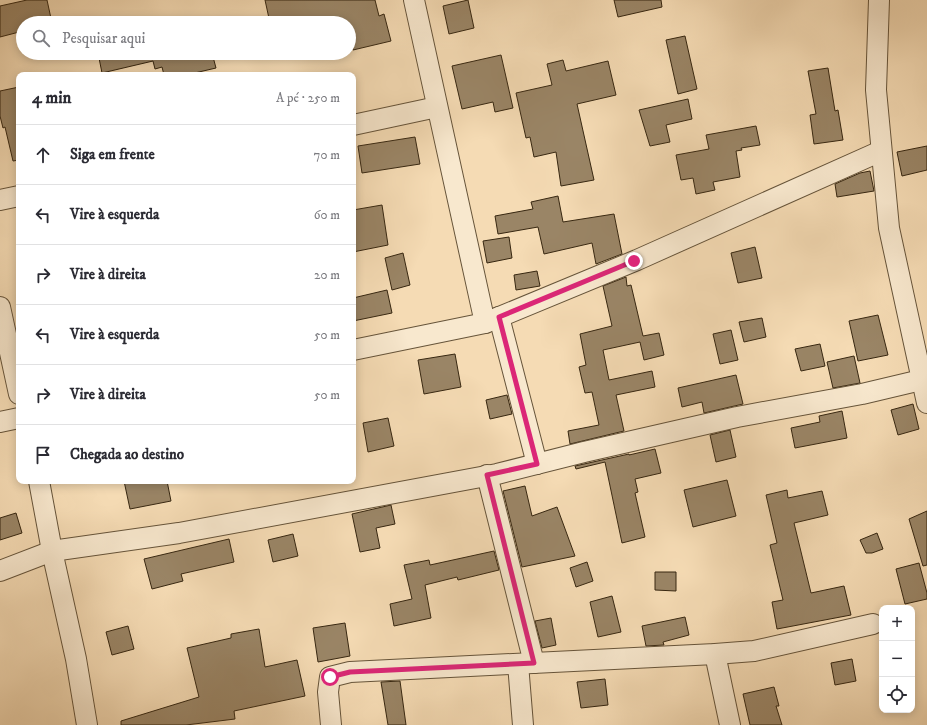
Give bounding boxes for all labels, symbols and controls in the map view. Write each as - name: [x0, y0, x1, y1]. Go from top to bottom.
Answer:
- search box: [16, 16, 356, 60]
- icon: search: [30, 27, 52, 49]
- text: Pesquisar aqui: [62, 29, 145, 48]
- text: 4 min: [32, 87, 71, 109]
- text: A pé · 250 m: [276, 90, 340, 106]
- icon: ahead: [32, 144, 54, 166]
- text: Siga em frente: [70, 145, 155, 164]
- text: 70 m: [314, 147, 340, 163]
- icon: left: [32, 204, 54, 226]
- text: Vire à esquerda: [70, 205, 159, 224]
- text: 60 m: [314, 207, 340, 223]
- route end: [625, 252, 643, 270]
- icon: right: [32, 264, 54, 286]
- text: Vire à direita: [70, 265, 146, 284]
- text: 20 m: [314, 267, 340, 283]
- icon: left: [32, 324, 54, 346]
- text: Vire à esquerda: [70, 325, 159, 344]
- text: 50 m: [314, 327, 340, 343]
- icon: right: [32, 384, 54, 406]
- text: Vire à direita: [70, 385, 146, 404]
- text: 50 m: [314, 387, 340, 403]
- icon: arrive: [32, 444, 54, 466]
- text: Chegada ao destino: [70, 445, 184, 464]
- map controls: [879, 605, 915, 713]
- button: +: [879, 605, 915, 641]
- button: −: [879, 641, 915, 677]
- route start: [321, 668, 339, 686]
- button: locate: [879, 677, 915, 713]

